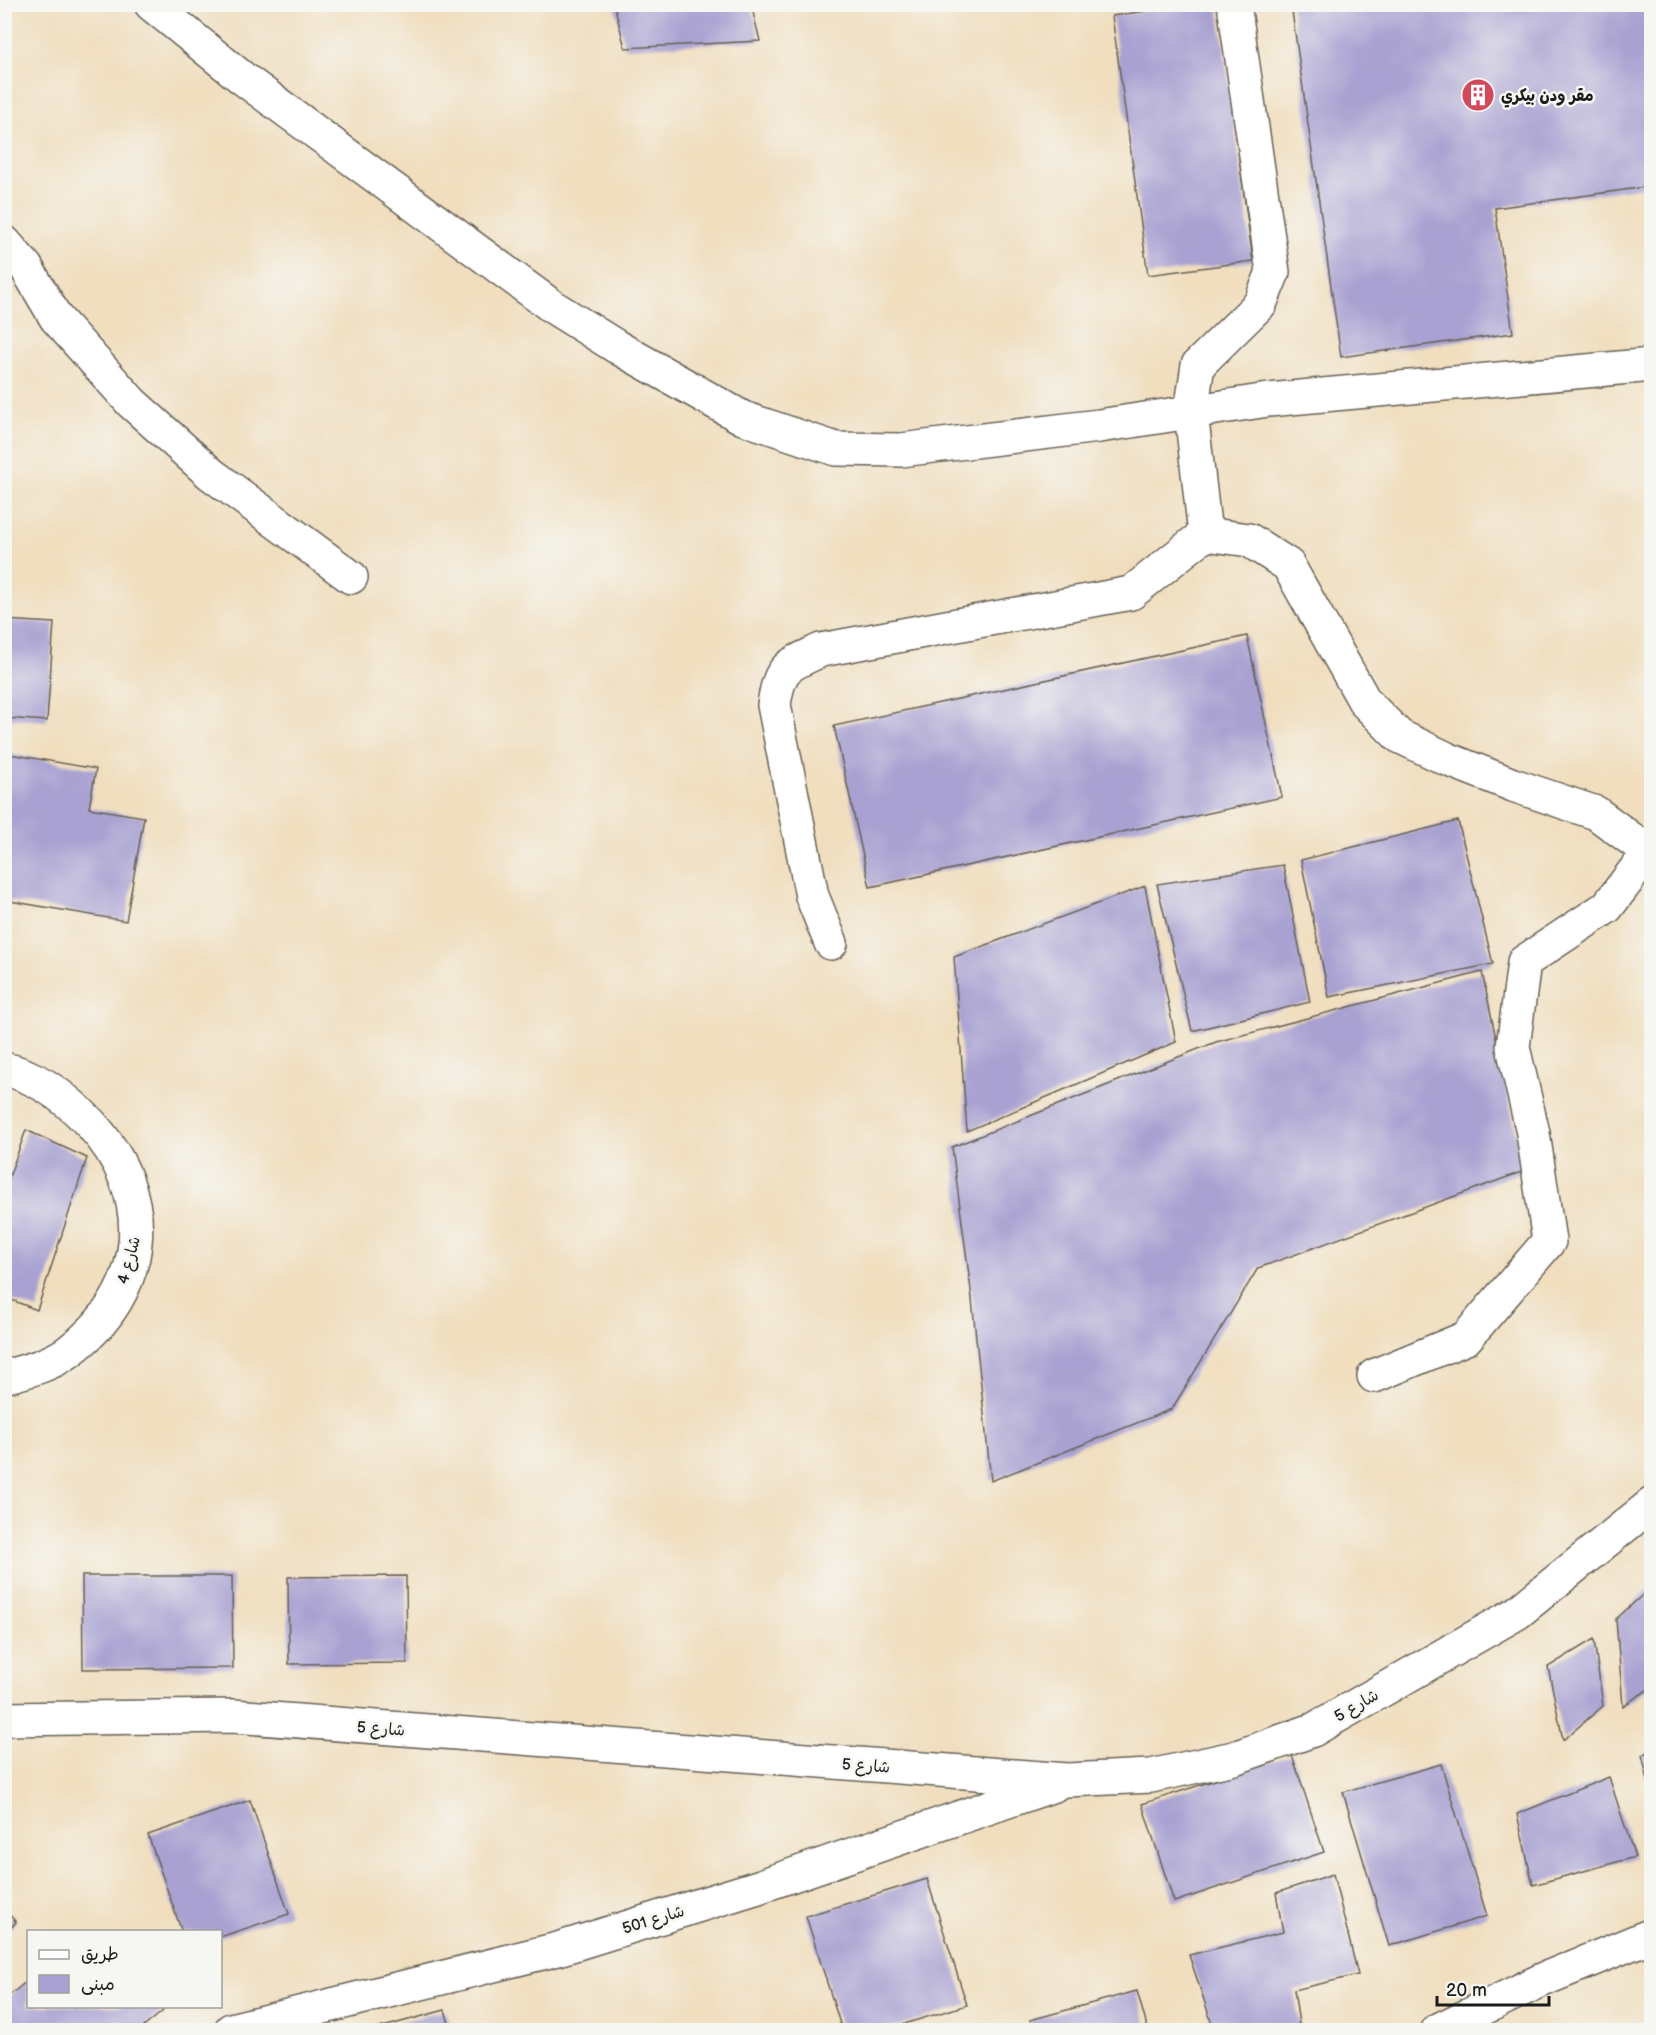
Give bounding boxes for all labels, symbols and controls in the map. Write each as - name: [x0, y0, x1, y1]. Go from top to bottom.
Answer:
- building icon: مقر ودن بيكري: [1460, 77, 1496, 113]
- place label: مقر ودن بيكري: [1501, 87, 1594, 108]
- street label: شارع 4: [114, 1234, 146, 1287]
- street label: شارع 5: [1331, 1686, 1383, 1727]
- street label: شارع 5: [356, 1718, 406, 1742]
- street label: شارع 5: [841, 1755, 891, 1779]
- street label: شارع 501: [620, 1902, 687, 1940]
- legend: [27, 1930, 222, 2008]
- text: طريق: [81, 1944, 119, 1965]
- scale bar: [1437, 1969, 1550, 2007]
- text: مبنى: [81, 1974, 115, 1995]
- text: 20 m: [1446, 1980, 1487, 2001]

